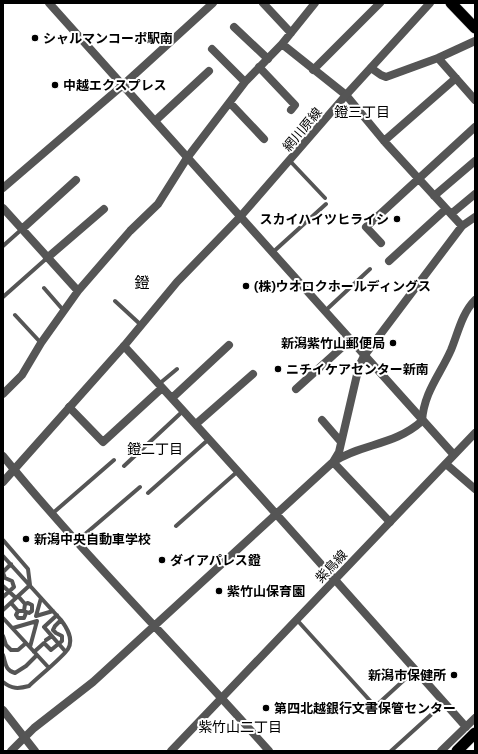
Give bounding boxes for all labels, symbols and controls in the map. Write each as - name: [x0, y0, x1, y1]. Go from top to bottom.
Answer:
- place label: シャルマンコーポ駅南: [43, 30, 173, 47]
- marker: シャルマンコーポ駅南: [30, 33, 40, 43]
- place label: 中越エクスプレス: [63, 77, 167, 94]
- marker: 中越エクスプレス: [50, 80, 60, 90]
- district label: 鐙三丁目: [334, 103, 390, 121]
- street label: 網川原線: [279, 104, 326, 155]
- place label: スカイハイツヒライシ: [260, 211, 389, 228]
- marker: スカイハイツヒライシ: [392, 214, 402, 224]
- district label: 鐙: [134, 273, 150, 292]
- place label: (株)ウオロクホールディングス: [254, 278, 431, 295]
- marker: (株)ウオロクホールディングス: [241, 281, 251, 291]
- place label: 新潟紫竹山郵便局: [281, 335, 385, 352]
- marker: 新潟紫竹山郵便局: [388, 338, 398, 348]
- place label: ニチイケアセンター新南: [286, 361, 429, 378]
- marker: ニチイケアセンター新南: [273, 364, 283, 374]
- district label: 鐙二丁目: [127, 440, 183, 458]
- place label: 新潟中央自動車学校: [34, 531, 151, 548]
- marker: 新潟中央自動車学校: [21, 534, 31, 544]
- street label: 紫鳥線: [312, 546, 351, 586]
- place label: ダイアパレス鐙: [170, 552, 261, 569]
- marker: ダイアパレス鐙: [157, 555, 167, 565]
- place label: 紫竹山保育園: [227, 583, 305, 600]
- marker: 紫竹山保育園: [214, 586, 224, 596]
- place label: 新潟市保健所: [368, 667, 446, 684]
- marker: 新潟市保健所: [449, 670, 459, 680]
- place label: 第四北越銀行文書保管センター: [274, 700, 456, 717]
- marker: 第四北越銀行文書保管センター: [261, 703, 271, 713]
- district label: 紫竹山二丁目: [198, 718, 282, 736]

